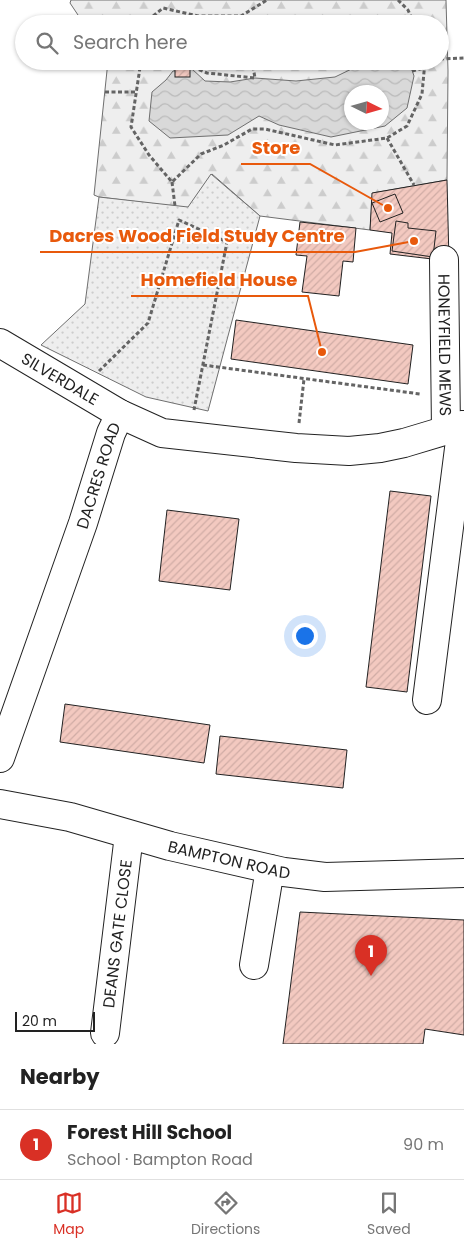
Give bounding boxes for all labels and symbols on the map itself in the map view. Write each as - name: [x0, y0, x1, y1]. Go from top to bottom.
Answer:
- north arrow: [344, 85, 389, 130]
- callout: Store: [241, 131, 310, 164]
- text: Store: [252, 135, 300, 160]
- callout: Dacres Wood Field Study Centre: [40, 219, 355, 252]
- text: Dacres Wood Field Study Centre: [49, 223, 345, 248]
- callout: Homefield House: [131, 263, 308, 296]
- text: Homefield House: [141, 267, 297, 292]
- street label: HONEYFIELD MEWS: [433, 274, 457, 416]
- street label: SILVERDALE: [17, 347, 103, 411]
- street label: DACRES ROAD: [70, 418, 126, 532]
- your location: [292, 623, 318, 649]
- street label: BAMPTON ROAD: [166, 834, 292, 884]
- street label: DEANS GATE CLOSE: [97, 858, 137, 1009]
- pin: 1: [355, 935, 387, 976]
- scale bar: [15, 1009, 95, 1032]

